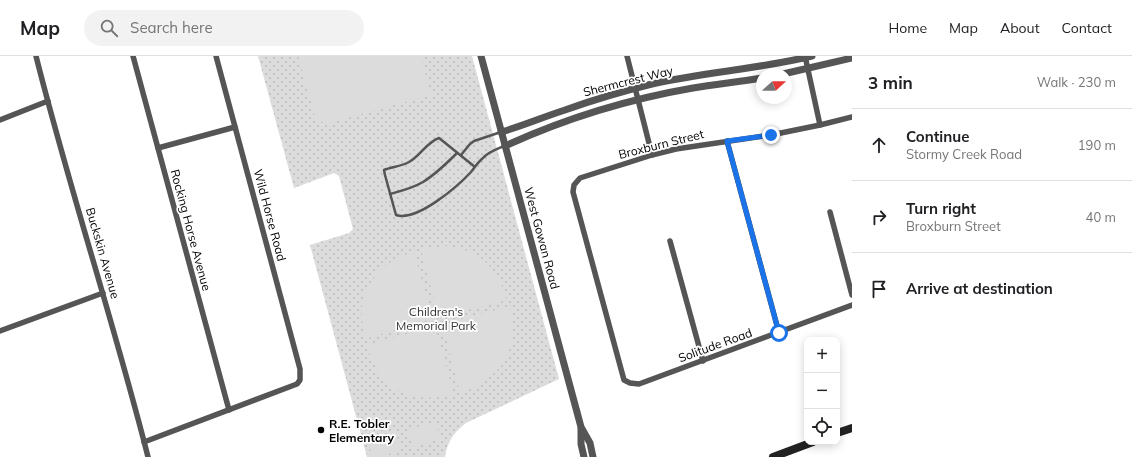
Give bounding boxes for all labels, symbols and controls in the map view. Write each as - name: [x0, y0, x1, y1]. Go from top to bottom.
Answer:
- search box: [84, 10, 364, 46]
- text: Map: [20, 16, 60, 40]
- icon: search: [98, 17, 120, 39]
- text: Search here: [130, 18, 213, 37]
- text: Home: [888, 19, 927, 37]
- text: Map: [949, 19, 978, 37]
- text: About: [1000, 19, 1040, 37]
- text: Contact: [1062, 19, 1112, 37]
- street label: Shermcrest Way: [582, 62, 675, 99]
- north arrow: [756, 68, 792, 104]
- text: 3 min: [868, 72, 913, 93]
- text: Walk · 230 m: [1037, 74, 1116, 90]
- street label: Broxburn Street: [617, 126, 705, 162]
- route end: [762, 126, 780, 144]
- text: Continue: [906, 127, 969, 146]
- icon: ahead: [868, 134, 890, 156]
- text: 190 m: [1078, 137, 1116, 153]
- text: Stormy Creek Road: [906, 146, 1022, 162]
- street label: Wild Horse Road: [250, 167, 290, 263]
- street label: Rocking Horse Avenue: [168, 168, 214, 292]
- street label: West Gowan Road: [521, 185, 563, 291]
- text: Turn right: [906, 199, 976, 218]
- street label: Buckskin Avenue: [83, 206, 123, 300]
- icon: right: [868, 206, 890, 228]
- text: 40 m: [1086, 209, 1116, 225]
- text: Broxburn Street: [906, 218, 1001, 234]
- icon: arrive: [868, 278, 890, 300]
- text: Arrive at destination: [906, 279, 1053, 298]
- park label: Children's Memorial Park: [396, 304, 477, 333]
- route start: [770, 324, 788, 342]
- street label: Solitude Road: [676, 325, 754, 365]
- map controls: [804, 337, 840, 445]
- button: +: [804, 337, 840, 373]
- button: −: [804, 373, 840, 409]
- button: locate: [804, 409, 840, 445]
- place label: R.E. Tobler Elementary: [329, 416, 395, 445]
- marker: R.E. Tobler Elementary: [316, 425, 326, 435]

